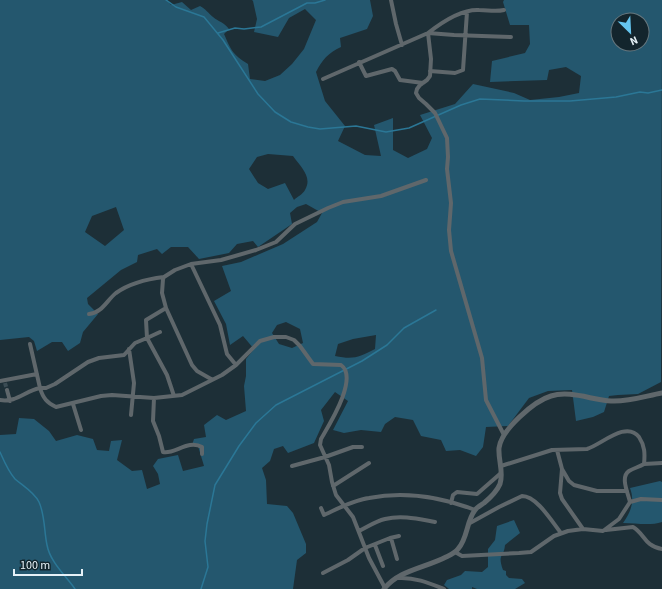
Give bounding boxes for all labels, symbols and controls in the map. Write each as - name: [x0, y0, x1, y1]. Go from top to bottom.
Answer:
- north arrow: [610, 12, 650, 52]
- text: N: [627, 32, 640, 49]
- scale bar: [14, 551, 82, 577]
- text: 100 m: [20, 557, 50, 574]

